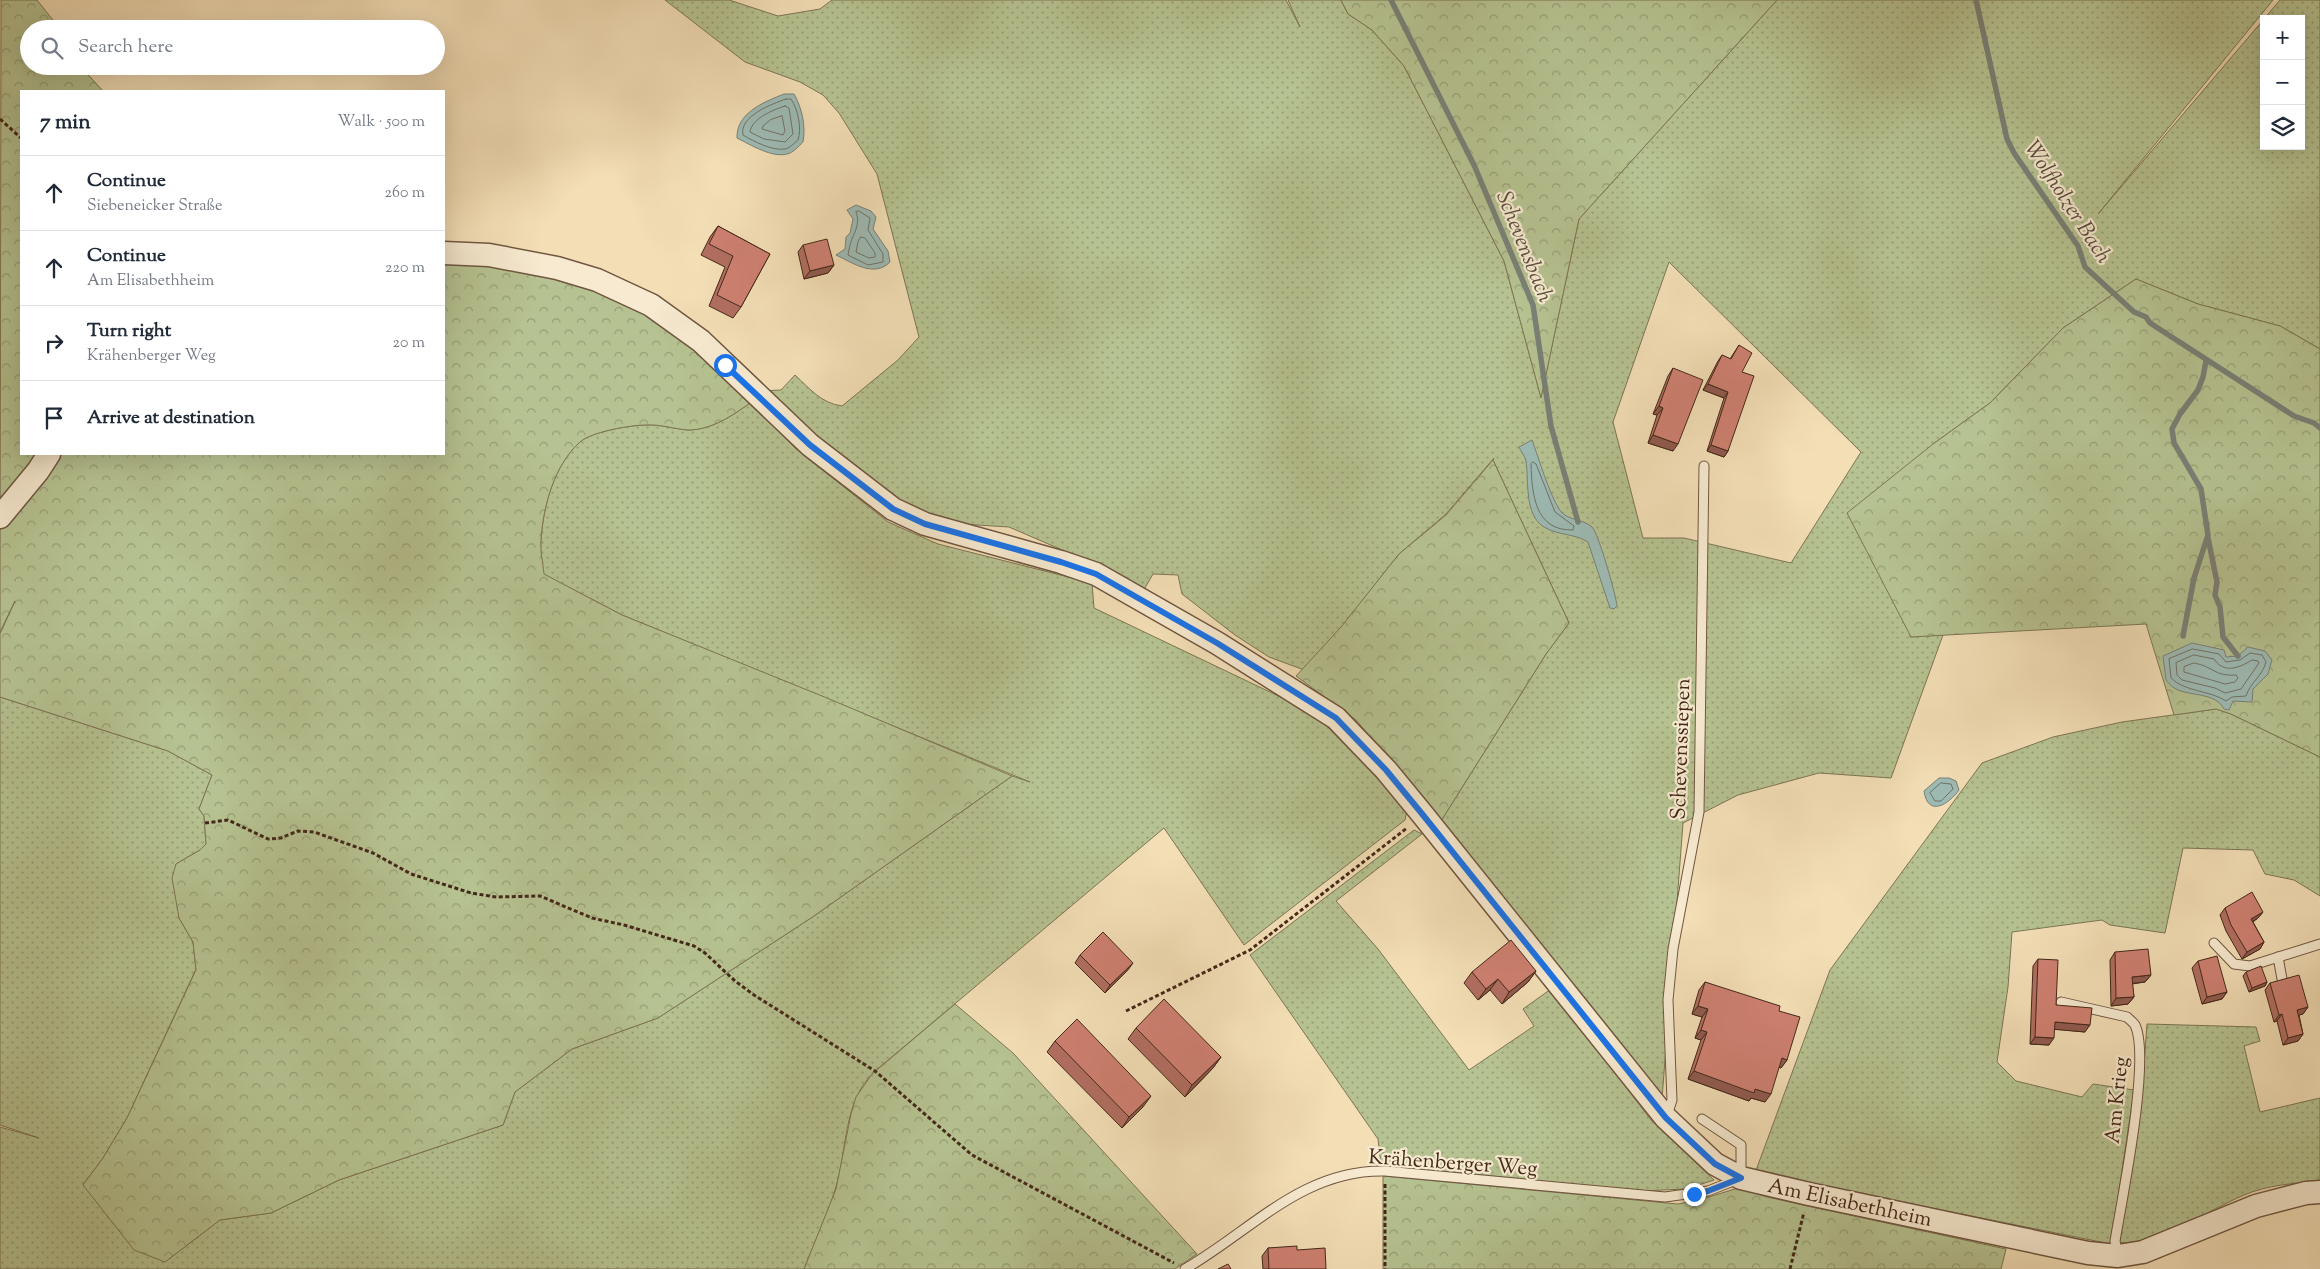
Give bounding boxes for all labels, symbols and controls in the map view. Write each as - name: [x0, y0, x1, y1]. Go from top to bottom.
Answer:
- map controls: [2260, 15, 2305, 150]
- button: +: [2260, 15, 2305, 60]
- search box: [20, 20, 445, 75]
- icon: search: [38, 34, 66, 62]
- text: Search here: [78, 34, 173, 61]
- button: −: [2260, 60, 2305, 105]
- button: layers: [2260, 105, 2305, 150]
- text: 7 min: [40, 108, 91, 138]
- text: Walk · 500 m: [338, 111, 425, 134]
- water label: Wolfholzer Bach: [2015, 135, 2118, 271]
- text: Continue: [87, 168, 166, 195]
- icon: ahead: [40, 179, 68, 207]
- text: 260 m: [384, 182, 425, 205]
- water label: Schevensbach: [1486, 187, 1560, 308]
- text: Siebeneicker Straße: [87, 195, 222, 218]
- text: Continue: [87, 243, 166, 270]
- icon: ahead: [40, 254, 68, 282]
- text: 220 m: [385, 257, 425, 280]
- text: Am Elisabethheim: [87, 270, 214, 293]
- text: Turn right: [87, 318, 171, 345]
- icon: right: [40, 329, 68, 357]
- text: 20 m: [392, 332, 425, 355]
- text: Krähenberger Weg: [87, 345, 216, 368]
- route start: [714, 354, 737, 377]
- icon: arrive: [40, 404, 68, 432]
- text: Arrive at destination: [87, 405, 255, 432]
- street label: Schevenssiepen: [1665, 678, 1699, 820]
- street label: Am Krieg: [2099, 1055, 2137, 1145]
- street label: Krähenberger Weg: [1367, 1143, 1538, 1185]
- street label: Am Elisabethheim: [1765, 1172, 1934, 1236]
- route end: [1683, 1183, 1706, 1206]

